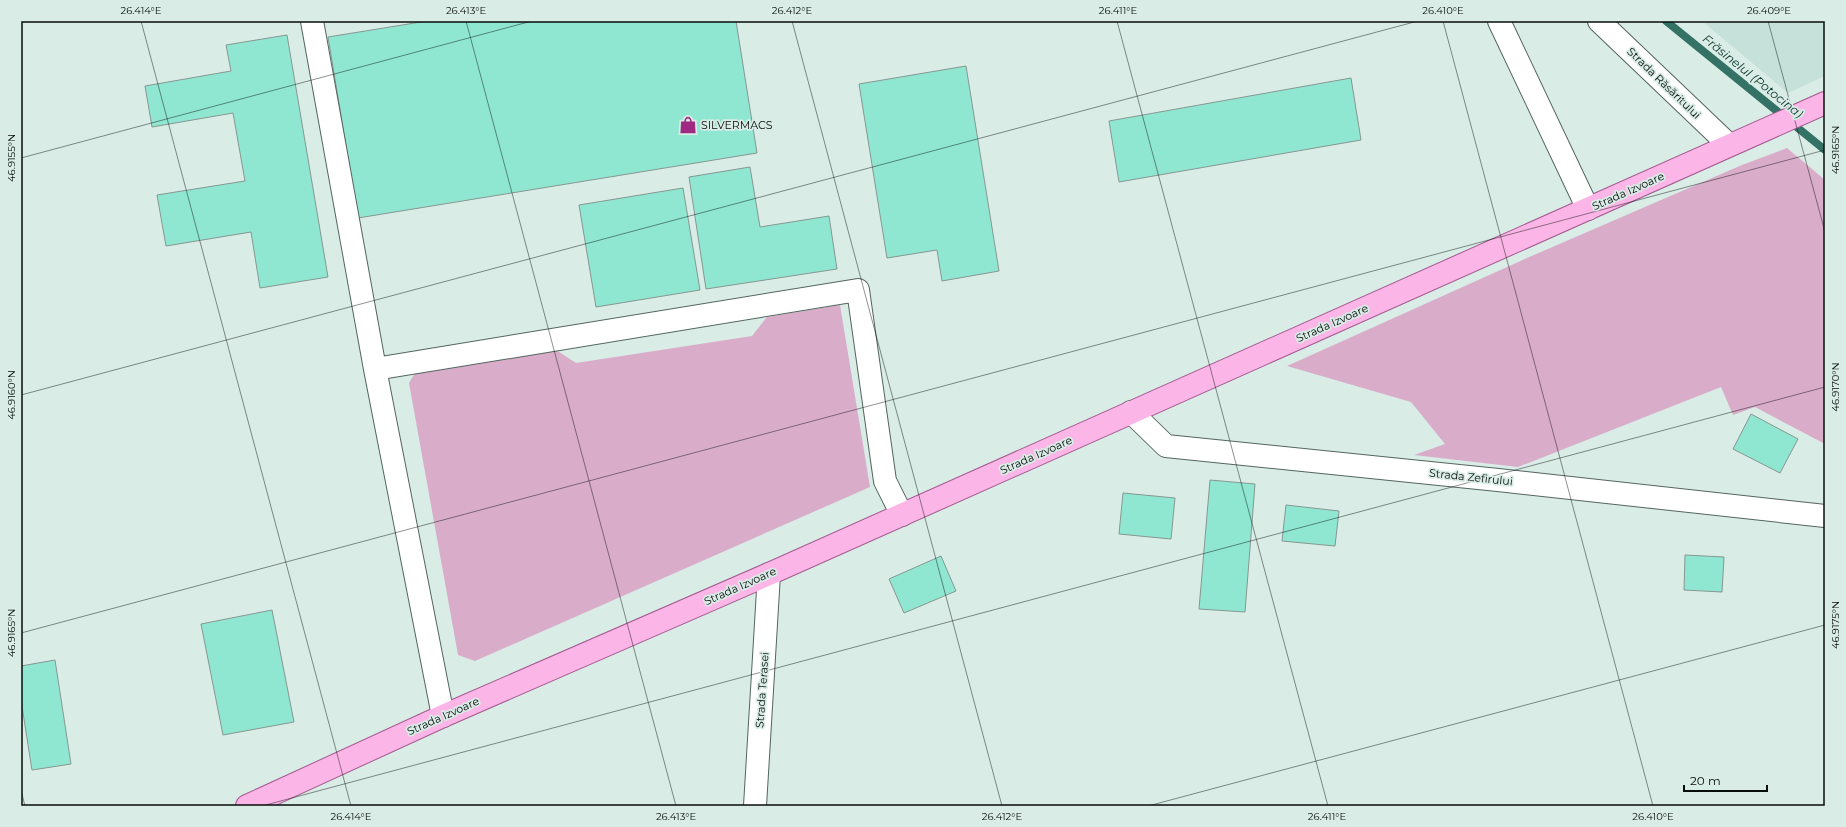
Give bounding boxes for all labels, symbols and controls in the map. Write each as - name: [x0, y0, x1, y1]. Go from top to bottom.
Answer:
- text: 26.414°E: [120, 4, 162, 17]
- text: 26.413°E: [446, 4, 486, 17]
- text: 26.412°E: [772, 4, 812, 17]
- text: 26.411°E: [1099, 4, 1137, 17]
- text: 26.410°E: [1422, 4, 1464, 17]
- text: 26.409°E: [1747, 4, 1791, 17]
- water label: Frăsinelul (Potocina): [1700, 31, 1806, 121]
- street label: Strada Răsăritului: [1624, 44, 1704, 122]
- shop icon: SILVERMACS: [678, 115, 698, 135]
- place label: SILVERMACS: [701, 118, 773, 132]
- text: 46.9165°N: [1829, 126, 1842, 174]
- text: 46.9155°N: [5, 134, 18, 182]
- street label: Strada Izvoare: [1590, 169, 1667, 213]
- street label: Strada Izvoare: [1294, 301, 1371, 345]
- text: 46.9170°N: [1829, 362, 1842, 412]
- text: 46.9160°N: [5, 370, 18, 420]
- street label: Strada Izvoare: [998, 433, 1075, 477]
- street label: Strada Zefirului: [1429, 466, 1514, 488]
- street label: Strada Izvoare: [702, 564, 779, 608]
- text: 46.9175°N: [1829, 601, 1842, 649]
- text: 46.9165°N: [5, 609, 18, 657]
- street label: Strada Terasei: [752, 651, 772, 729]
- street label: Strada Izvoare: [405, 694, 482, 738]
- scale bar: [1684, 767, 1767, 793]
- text: 20 m: [1690, 773, 1721, 788]
- text: 26.414°E: [330, 810, 372, 823]
- text: 26.413°E: [656, 810, 696, 823]
- text: 26.412°E: [982, 810, 1022, 823]
- text: 26.411°E: [1308, 810, 1346, 823]
- text: 26.410°E: [1632, 810, 1674, 823]

